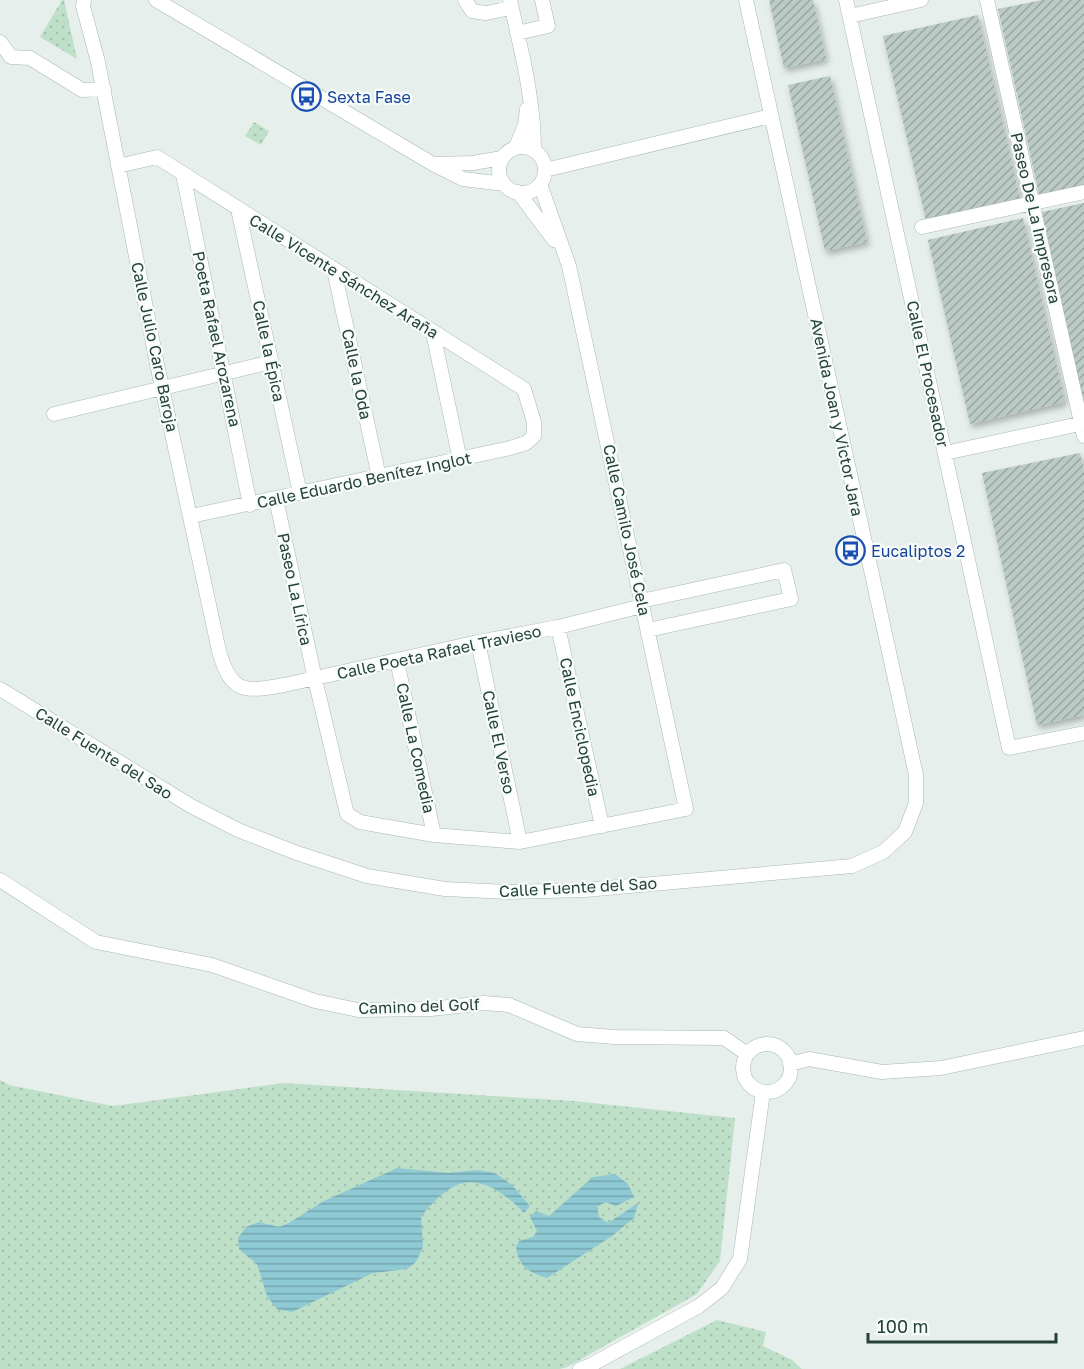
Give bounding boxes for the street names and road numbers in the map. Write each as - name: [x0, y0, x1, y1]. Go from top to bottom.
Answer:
- street label: Paseo De La Impresora: [1007, 130, 1065, 306]
- street label: Calle Vicente Sánchez Araña: [246, 209, 442, 343]
- street label: Poeta Rafael Arozarena: [189, 249, 245, 429]
- street label: Calle Julio Caro Baroja: [127, 260, 183, 434]
- street label: Calle la Épica: [249, 299, 289, 403]
- street label: Calle El Procesador: [903, 299, 953, 449]
- street label: Avenida Joan y Victor Jara: [806, 316, 868, 518]
- street label: Calle la Oda: [338, 327, 376, 421]
- street label: Calle Camilo José Cela: [599, 442, 655, 618]
- street label: Calle Eduardo Benítez Inglot: [255, 447, 473, 513]
- street label: Paseo La Lírica: [273, 531, 317, 647]
- street label: Calle Poeta Rafael Travieso: [335, 621, 543, 683]
- street label: Calle Enciclopedia: [556, 656, 604, 798]
- street label: Calle La Comedia: [392, 681, 440, 815]
- street label: Calle El Verso: [478, 688, 520, 796]
- street label: Calle Fuente del Sao: [32, 703, 176, 803]
- street label: Calle Fuente del Sao: [498, 873, 658, 901]
- street label: Camino del Golf: [358, 994, 480, 1018]

